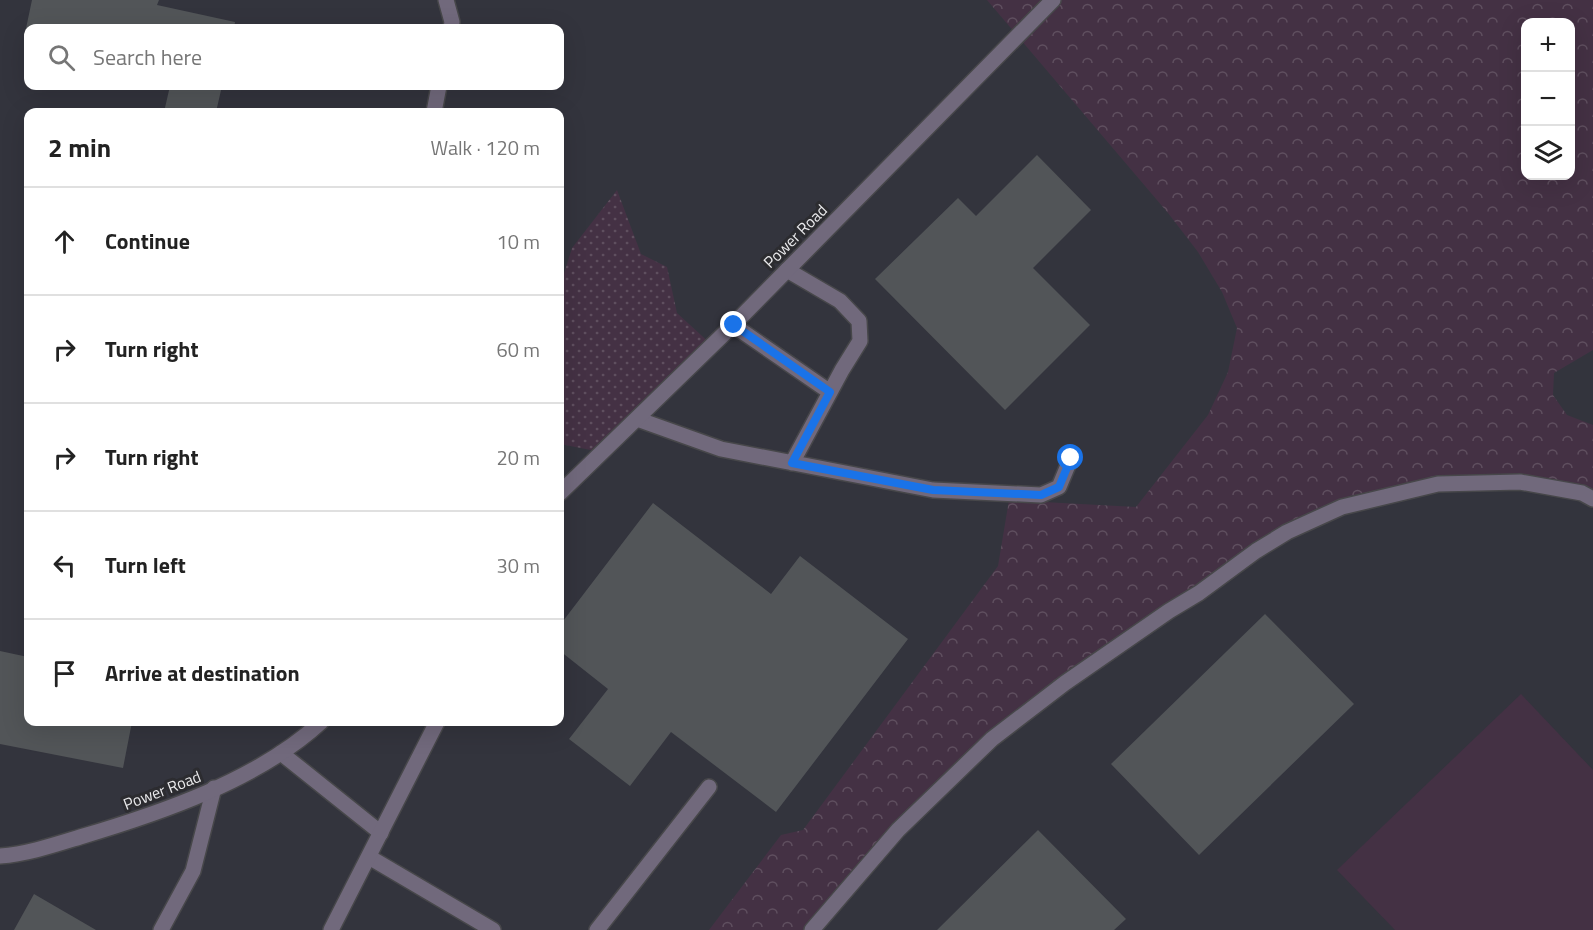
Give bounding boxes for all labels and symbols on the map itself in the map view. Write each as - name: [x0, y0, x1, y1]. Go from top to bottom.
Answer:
- street label: Power Road: [758, 199, 832, 273]
- route end: [720, 311, 746, 337]
- route start: [1057, 444, 1083, 470]
- street label: Power Road: [120, 764, 204, 816]

